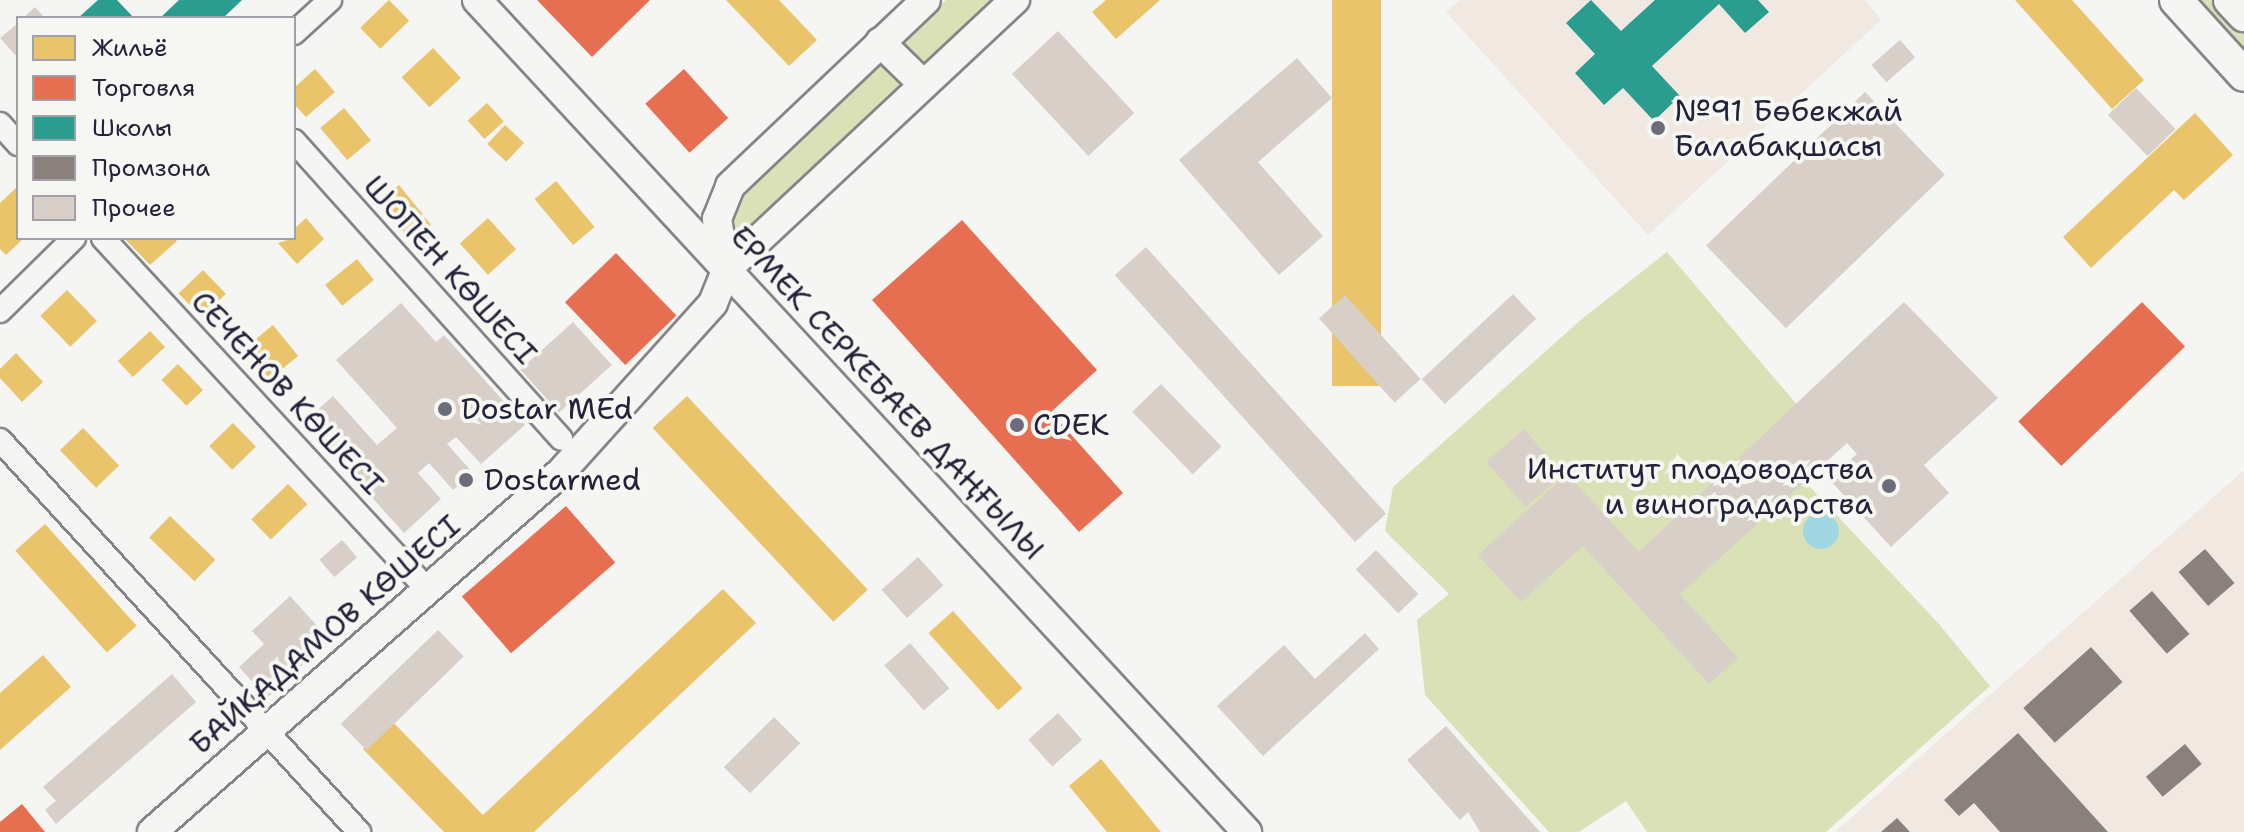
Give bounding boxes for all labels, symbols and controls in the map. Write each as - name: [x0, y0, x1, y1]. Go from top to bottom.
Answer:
- legend: [16, 16, 296, 240]
- text: Жильё: [92, 32, 168, 64]
- text: Торговля: [92, 72, 195, 104]
- place label: №91 Бөбекжай Балабақшасы: [1674, 93, 1903, 164]
- text: Школы: [92, 112, 172, 144]
- marker: №91 Бөбекжай Балабақшасы: [1649, 119, 1667, 137]
- text: Промзона: [92, 152, 210, 184]
- street label: ШОПЕН КӨШЕСІ: [356, 168, 544, 372]
- text: Прочее: [92, 192, 176, 224]
- street label: ЕРМЕК СЕРКЕБАЕВ ДАҢҒЫЛЫ: [723, 219, 1051, 567]
- street label: СЕЧЕНОВ КӨШЕСІ: [183, 284, 391, 502]
- place label: Dostar MEd: [461, 391, 633, 427]
- marker: Dostar MEd: [436, 400, 454, 418]
- place label: CDEK: [1033, 407, 1109, 443]
- marker: CDEK: [1008, 416, 1026, 434]
- place label: Институт плодоводства и виноградарства: [1527, 451, 1873, 522]
- place label: Dostarmed: [484, 462, 641, 498]
- marker: Dostarmed: [455, 469, 477, 491]
- marker: Институт плодоводства и виноградарства: [1880, 477, 1898, 495]
- street label: БАЙҚАДАМОВ КӨШЕСІ: [182, 508, 468, 762]

